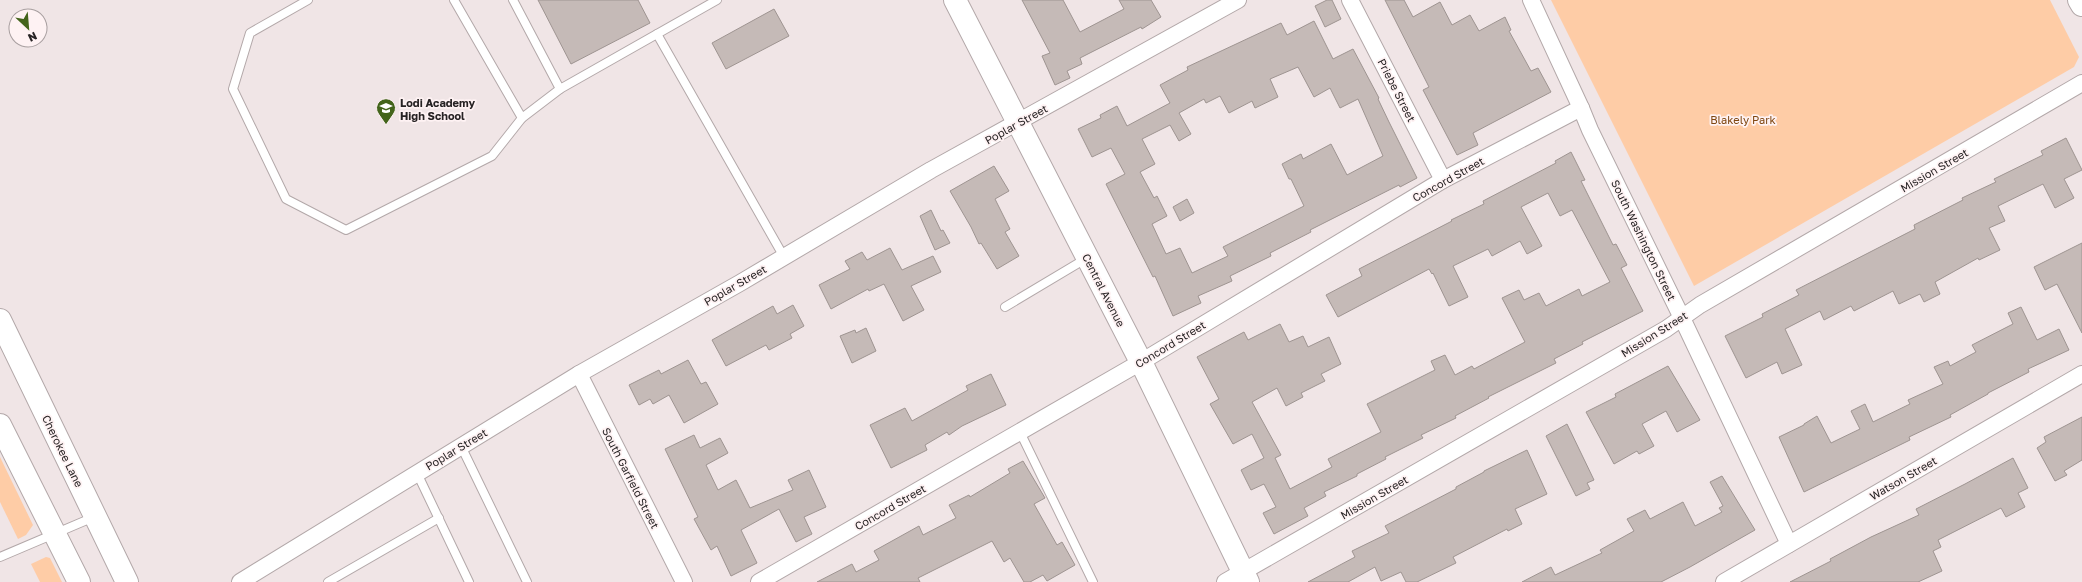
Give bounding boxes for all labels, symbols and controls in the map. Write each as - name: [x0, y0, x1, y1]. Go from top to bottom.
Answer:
- north arrow: [8, 8, 48, 48]
- text: N: [26, 30, 39, 45]
- street label: Priebe Street: [1375, 56, 1419, 124]
- place label: Lodi Academy High School: [400, 96, 476, 122]
- school or university icon: Lodi Academy High School: [375, 97, 397, 125]
- street label: Poplar Street: [982, 101, 1050, 147]
- park label: Blakely Park: [1710, 113, 1776, 126]
- street label: Mission Street: [1898, 145, 1970, 195]
- street label: Concord Street: [1410, 154, 1486, 204]
- street label: South Washington Street: [1609, 178, 1679, 302]
- street label: Central Avenue: [1080, 251, 1128, 329]
- street label: Poplar Street: [702, 262, 768, 308]
- street label: Mission Street: [1618, 308, 1690, 360]
- street label: Concord Street: [1132, 318, 1208, 370]
- street label: Cherokee Lane: [40, 413, 86, 489]
- street label: Poplar Street: [423, 425, 489, 473]
- street label: South Garfield Street: [600, 425, 662, 531]
- street label: Watson Street: [1867, 454, 1939, 502]
- street label: Mission Street: [1338, 472, 1410, 522]
- street label: Concord Street: [852, 481, 928, 533]

